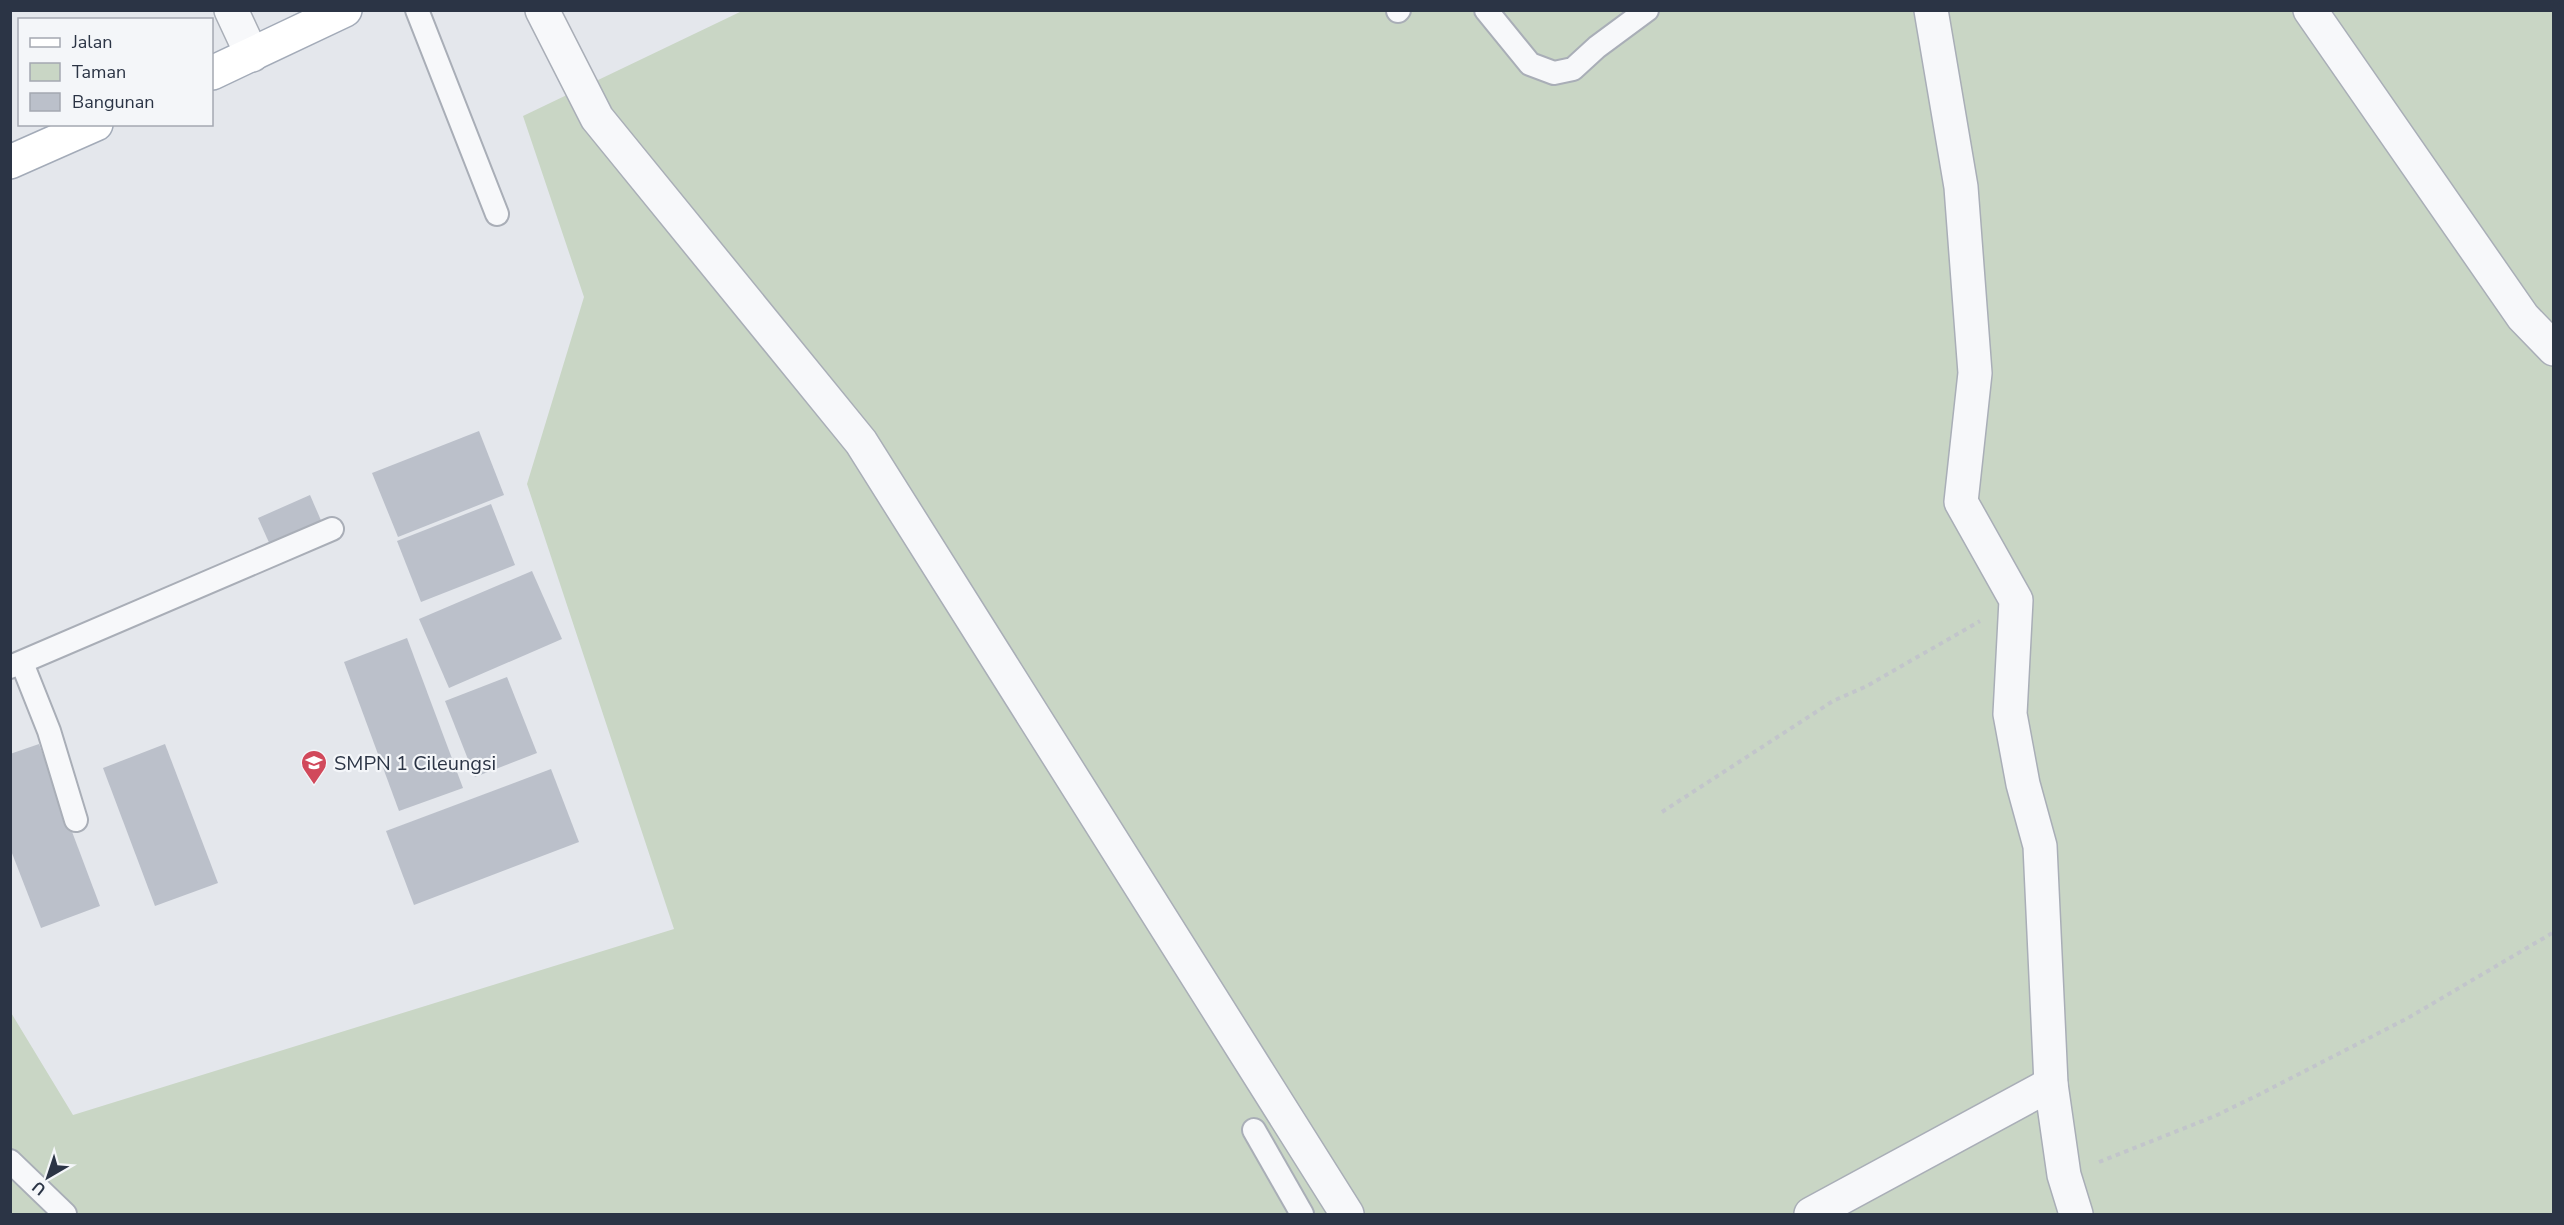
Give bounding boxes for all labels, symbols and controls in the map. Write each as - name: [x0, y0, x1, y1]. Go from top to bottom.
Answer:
- legend: [18, 18, 213, 126]
- text: Jalan: [71, 30, 112, 54]
- text: Taman: [72, 60, 126, 84]
- text: Bangunan: [72, 90, 155, 114]
- school or university icon: SMPN 1 Cileungsi: [299, 748, 329, 786]
- place label: SMPN 1 Cileungsi: [334, 750, 496, 777]
- north arrow: [18, 1147, 78, 1207]
- text: U: [28, 1176, 51, 1200]

